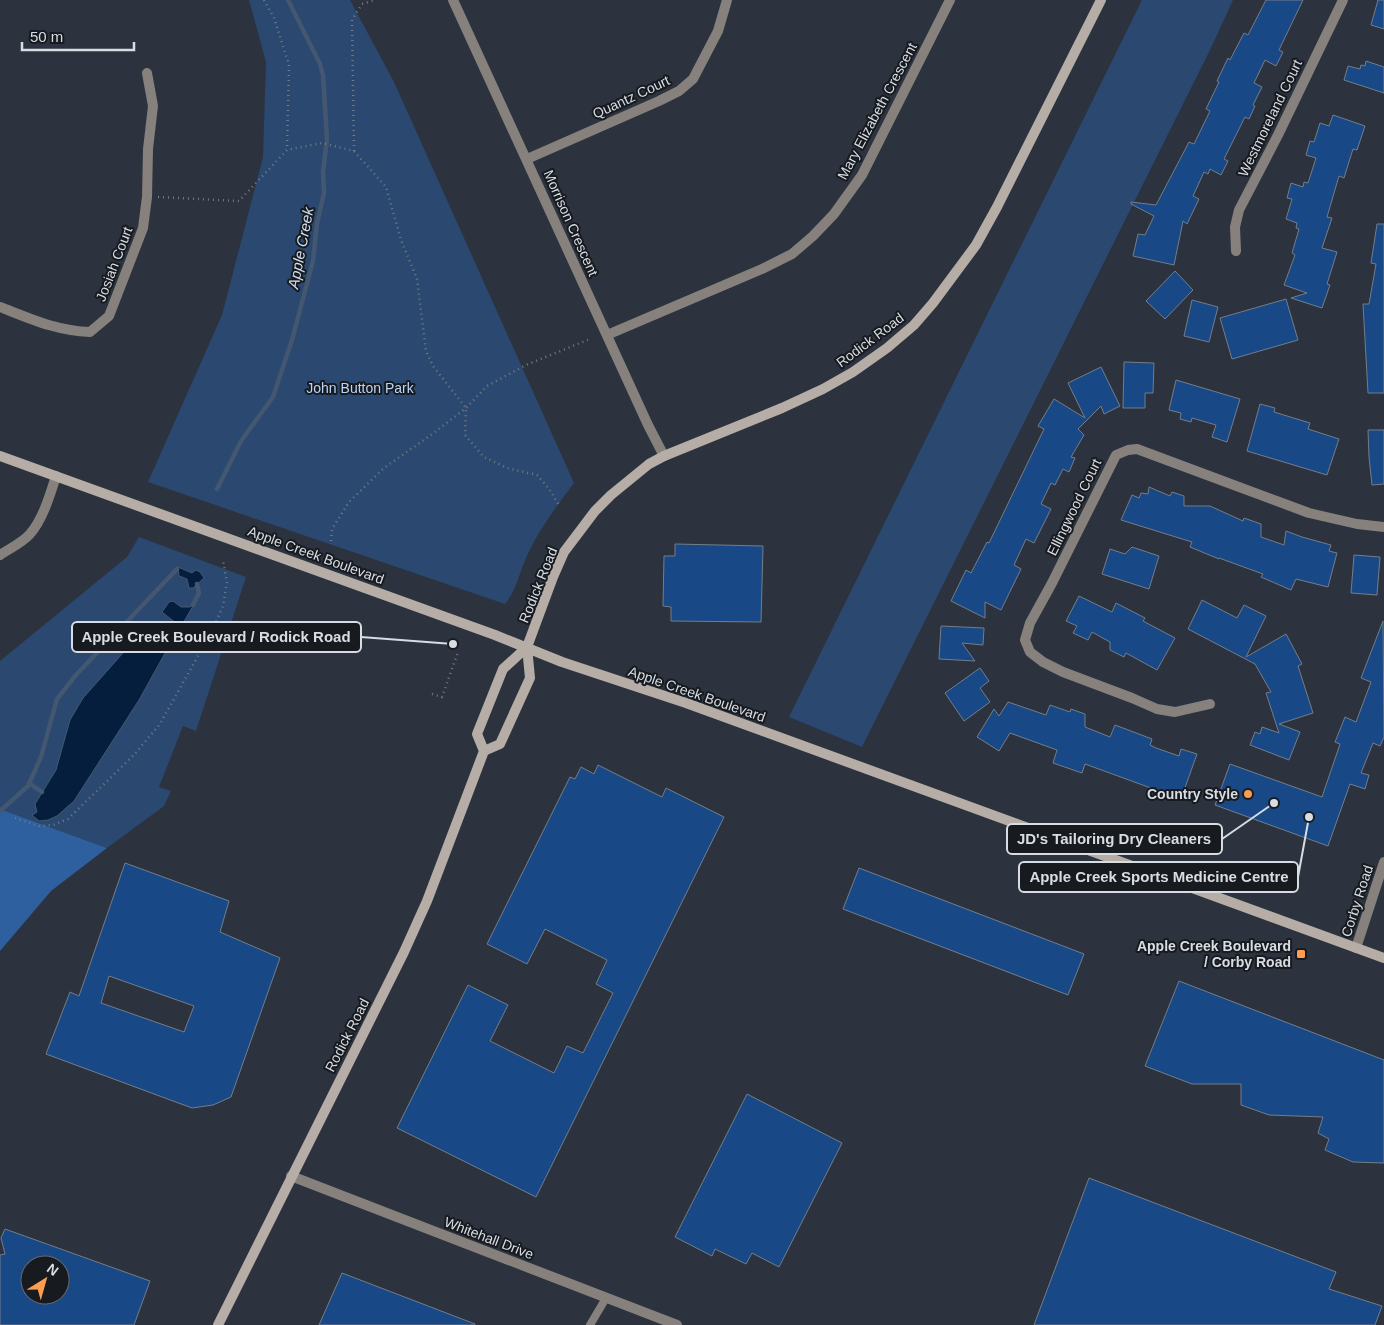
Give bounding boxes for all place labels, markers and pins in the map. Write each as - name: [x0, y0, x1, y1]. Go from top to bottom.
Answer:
- callout: Apple Creek Boulevard / Rodick Road: [72, 622, 361, 652]
- place label: Country Style: [1147, 786, 1238, 802]
- marker: Country Style: [1242, 788, 1254, 800]
- callout: JD's Tailoring Dry Cleaners: [1007, 824, 1222, 854]
- callout: Apple Creek Sports Medicine Centre: [1019, 862, 1298, 892]
- place label: Apple Creek Boulevard / Corby Road: [1137, 938, 1291, 970]
- marker: Apple Creek Boulevard / Corby Road: [1295, 948, 1307, 960]

